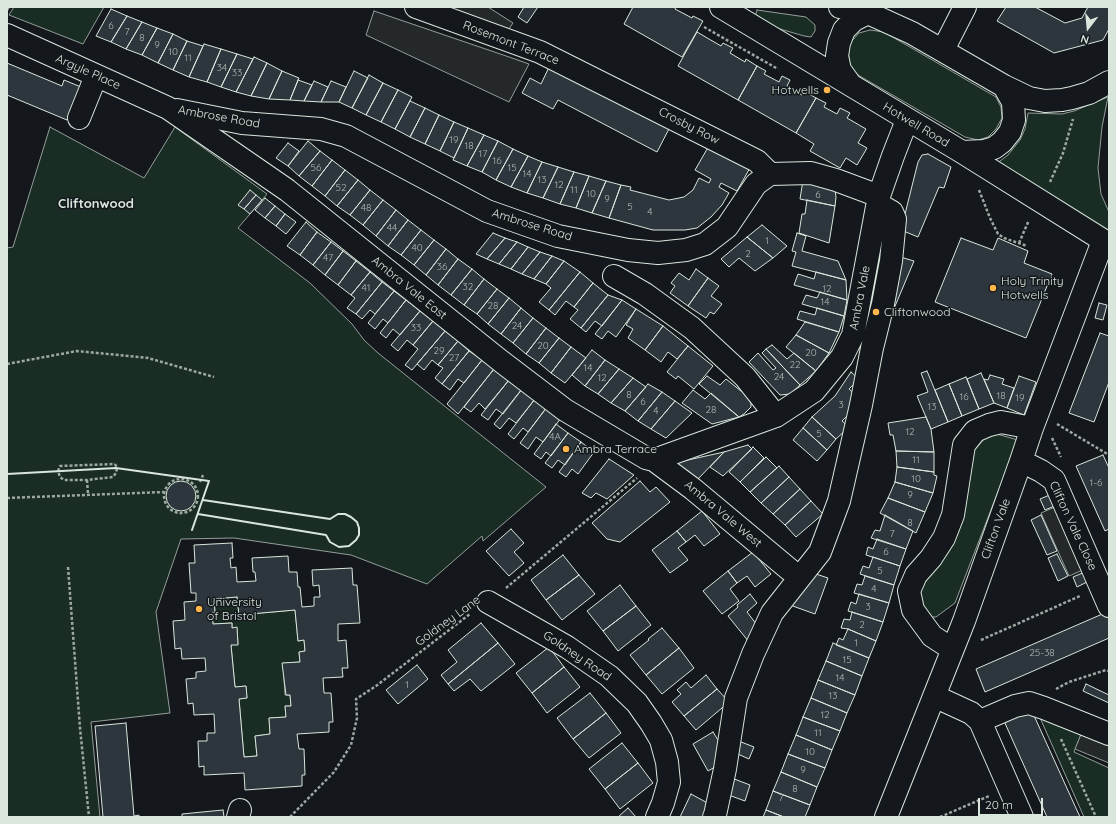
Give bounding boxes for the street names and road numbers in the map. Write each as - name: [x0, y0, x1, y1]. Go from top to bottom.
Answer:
- street label: Rosemont Terrace: [461, 18, 561, 68]
- street label: Argyle Place: [53, 51, 123, 93]
- street label: Hotwell Road: [880, 100, 952, 150]
- street label: Ambrose Road: [177, 103, 261, 131]
- street label: Crosby Row: [656, 104, 722, 148]
- street label: Ambrose Road: [490, 206, 574, 244]
- street label: Ambra Vale East: [368, 253, 450, 323]
- street label: Ambra Vale: [847, 264, 873, 332]
- street label: Ambra Vale West: [681, 477, 765, 551]
- street label: Clifton Vale Close: [1046, 479, 1100, 573]
- street label: Clifton Vale: [978, 497, 1014, 561]
- street label: Goldney Lane: [413, 593, 483, 649]
- street label: Goldney Road: [540, 628, 614, 684]

